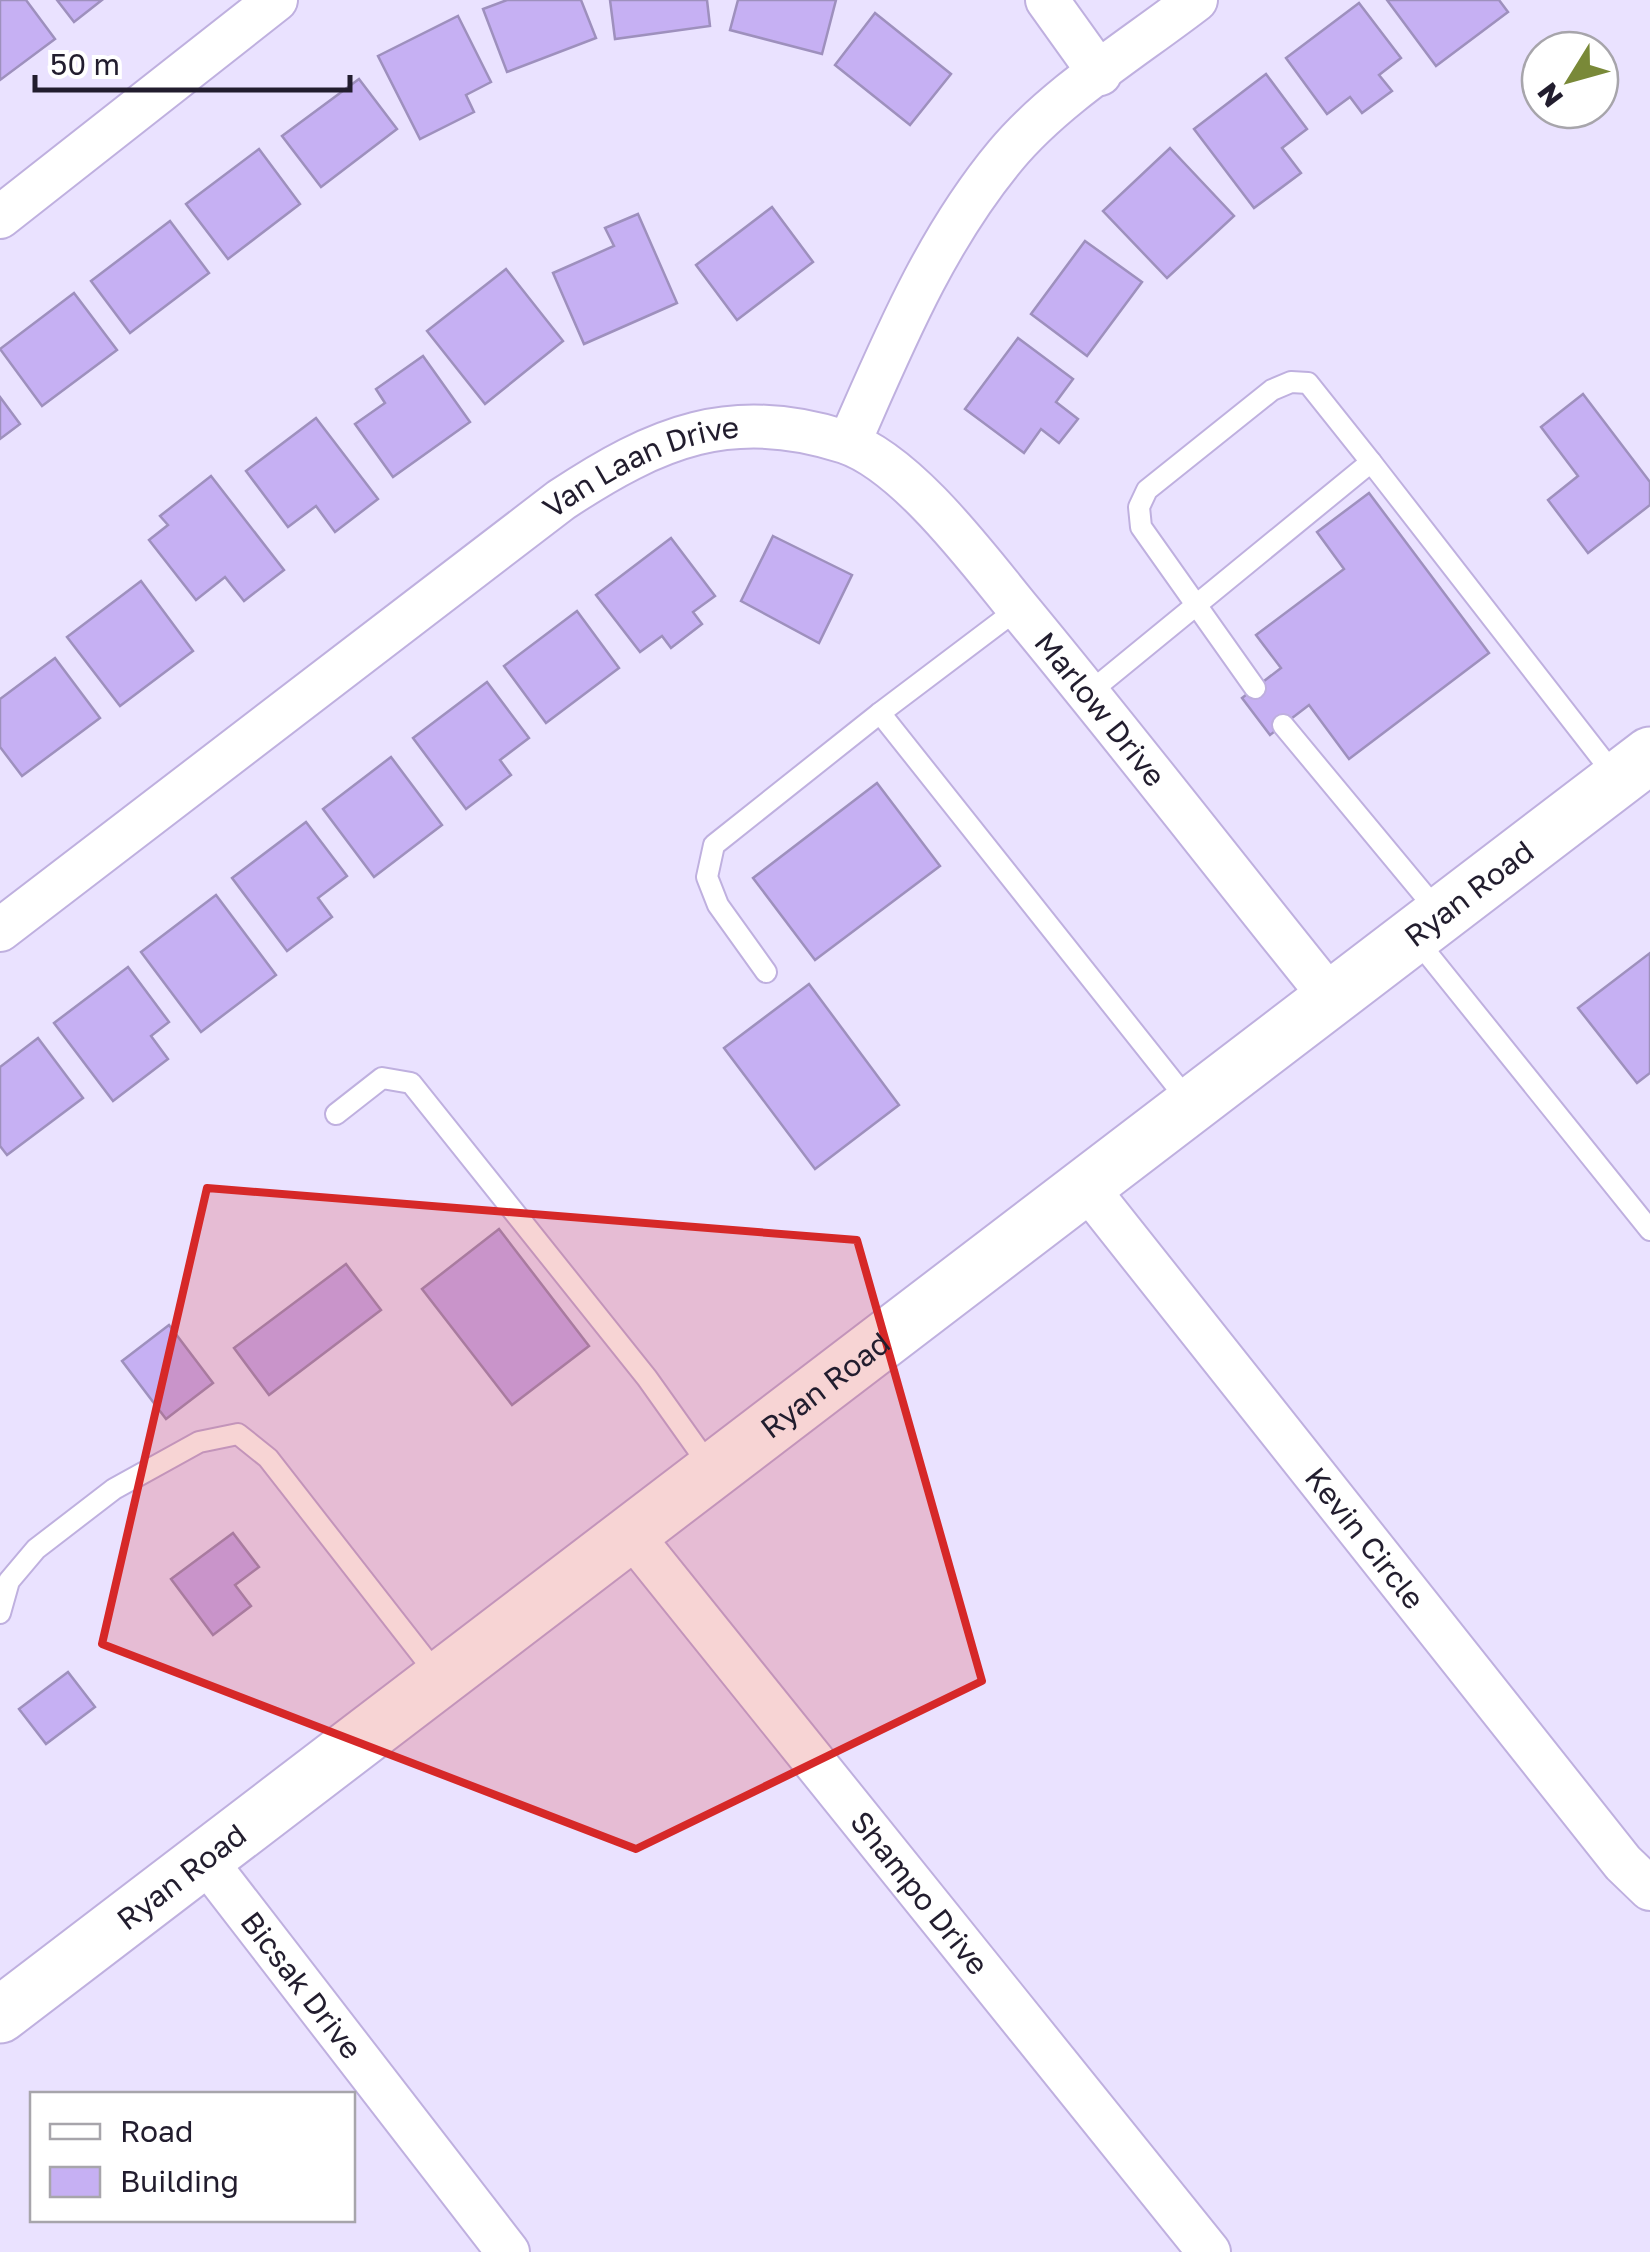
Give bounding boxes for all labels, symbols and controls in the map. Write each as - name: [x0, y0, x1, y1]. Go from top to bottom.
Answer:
- scale bar: [35, 30, 350, 92]
- north arrow: [1520, 30, 1620, 130]
- text: 50 m: [50, 46, 120, 82]
- text: N: [1530, 77, 1569, 114]
- street label: Van Laan Drive: [536, 409, 741, 525]
- street label: Marlow Drive: [1027, 625, 1173, 793]
- street label: Ryan Road: [1397, 833, 1540, 954]
- street label: Ryan Road: [753, 1324, 897, 1446]
- street label: Kevin Circle: [1298, 1460, 1432, 1616]
- street label: Shampo Drive: [843, 1804, 996, 1982]
- street label: Ryan Road: [110, 1816, 253, 1937]
- street label: Bicsak Drive: [234, 1904, 370, 2066]
- legend: [30, 2092, 355, 2222]
- text: Road: [120, 2113, 194, 2149]
- text: Building: [120, 2163, 239, 2199]

